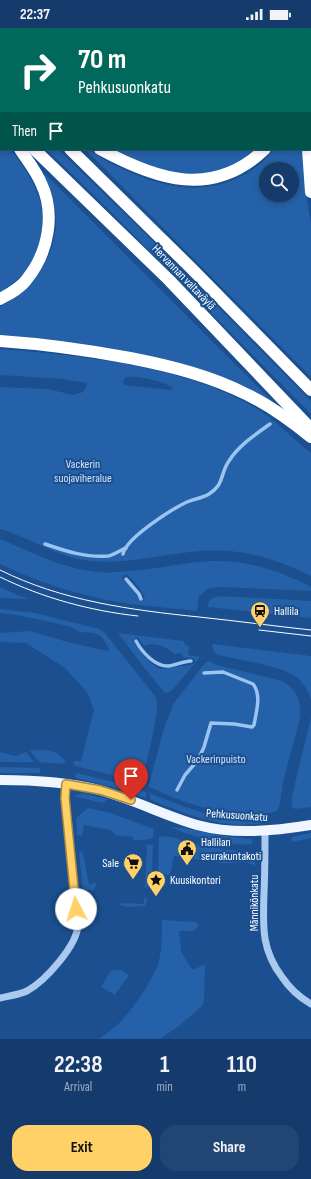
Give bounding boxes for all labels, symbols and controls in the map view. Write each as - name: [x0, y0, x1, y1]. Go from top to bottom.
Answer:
- text: 22:37: [20, 5, 50, 24]
- text: 70 m: [78, 43, 126, 76]
- icon: right: [12, 44, 64, 96]
- text: Pehkusuonkatu: [78, 77, 171, 98]
- icon: arrive: [45, 120, 67, 142]
- text: Then: [12, 122, 37, 141]
- map controls: [259, 162, 299, 202]
- button: search: [259, 162, 299, 202]
- street label: Hervannan valtaväylä: [149, 241, 219, 314]
- park label: Vackerin suojaviheralue: [54, 457, 112, 486]
- station icon: Hallila: [249, 600, 271, 628]
- place label: Hallila: [274, 604, 299, 619]
- park label: Vackerinpuisto: [186, 752, 246, 767]
- pin: [114, 759, 148, 800]
- icon: arrive: [120, 765, 142, 787]
- street label: Pehkusuonkatu: [206, 806, 268, 825]
- place label: Hallilan seurakuntakoti: [201, 835, 261, 864]
- public building icon: Hallilan seurakuntakoti: [176, 838, 198, 866]
- supermarket icon: Sale: [122, 852, 144, 880]
- place label: Sale: [102, 856, 119, 871]
- place icon: Kuusikontori: [145, 869, 167, 897]
- place label: Kuusikontori: [170, 873, 221, 888]
- street label: Männikönkatu: [247, 875, 262, 931]
- position arrow: [55, 888, 97, 930]
- text: 22:38: [54, 1050, 102, 1079]
- text: 1: [160, 1050, 169, 1079]
- text: 110: [227, 1050, 257, 1079]
- text: Arrival: [64, 1079, 92, 1095]
- text: min: [156, 1079, 173, 1095]
- text: m: [238, 1079, 246, 1095]
- button: Exit: [12, 1125, 152, 1171]
- button: Share: [160, 1125, 299, 1171]

